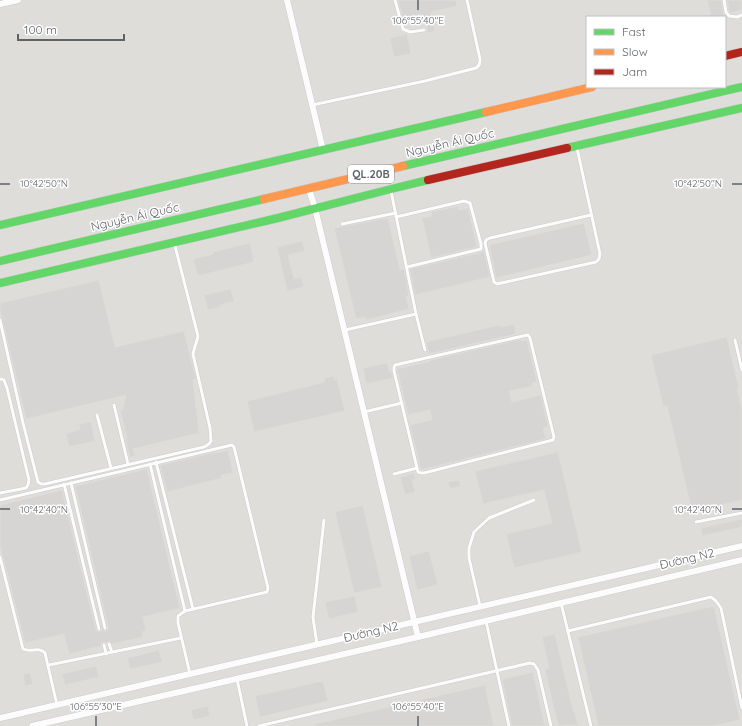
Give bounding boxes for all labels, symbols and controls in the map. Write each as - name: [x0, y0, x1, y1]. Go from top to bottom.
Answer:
- text: 106°55'40"E: [392, 14, 444, 27]
- scale bar: [18, 16, 124, 42]
- legend: [586, 16, 726, 88]
- text: 100 m: [24, 22, 57, 37]
- text: Fast: [622, 24, 646, 39]
- text: Slow: [622, 44, 648, 59]
- text: Jam: [622, 64, 647, 79]
- street label: Nguyễn Ái Quốc: [404, 125, 495, 160]
- road number: QL.20B: [348, 165, 394, 183]
- text: 10°42'50"N: [20, 177, 68, 190]
- text: 10°42'50"N: [674, 177, 722, 190]
- street label: Nguyễn Ái Quốc: [89, 199, 180, 234]
- text: 10°42'40"N: [20, 503, 68, 516]
- text: 10°42'40"N: [674, 503, 722, 516]
- street label: Đường N2: [658, 545, 716, 572]
- street label: Đường N2: [342, 618, 400, 645]
- text: 106°55'30"E: [70, 700, 122, 713]
- text: 106°55'40"E: [392, 700, 444, 713]

